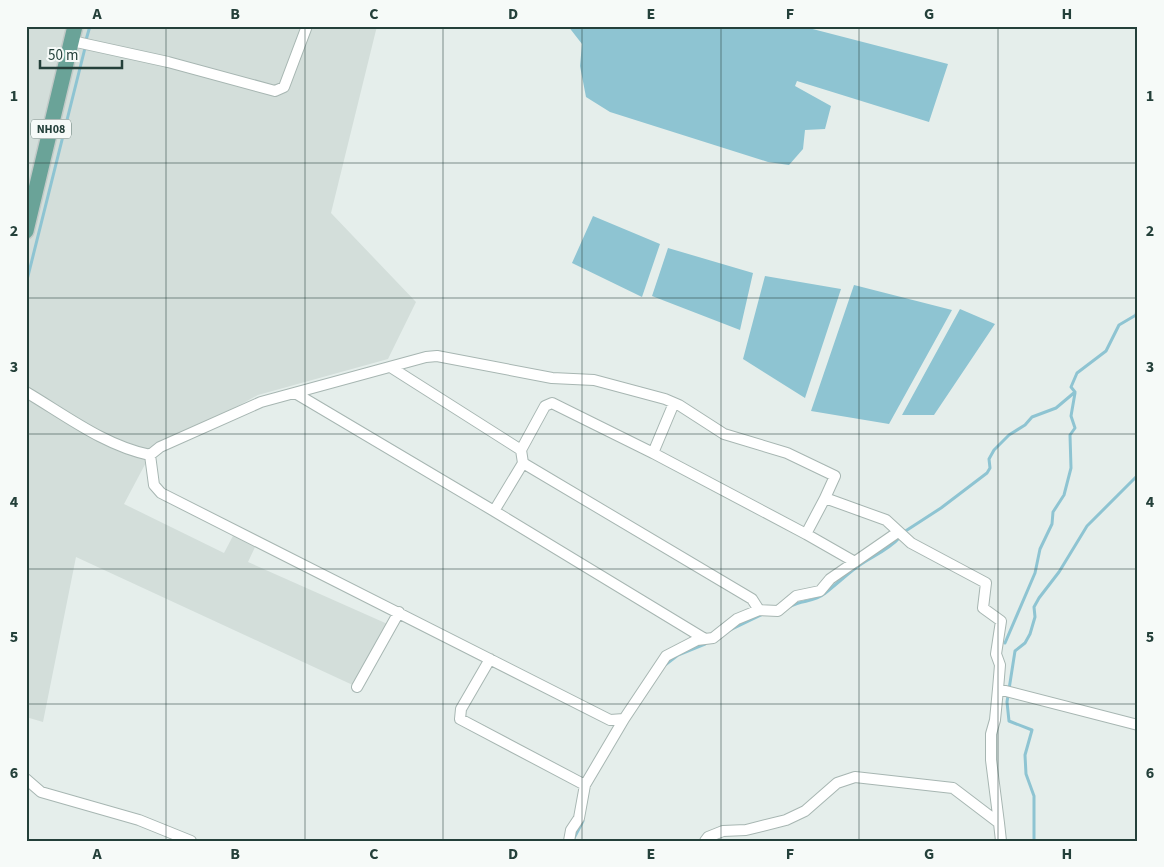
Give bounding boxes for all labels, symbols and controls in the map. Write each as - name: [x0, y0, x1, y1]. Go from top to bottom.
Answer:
- text: A: [91, 3, 102, 25]
- text: B: [230, 3, 240, 25]
- text: C: [369, 3, 379, 25]
- text: D: [508, 3, 518, 25]
- text: E: [647, 3, 655, 25]
- text: F: [786, 3, 794, 25]
- text: G: [924, 3, 934, 25]
- text: H: [1062, 3, 1072, 25]
- scale bar: [40, 38, 122, 70]
- text: 50 m: [48, 45, 78, 66]
- text: 1: [10, 85, 18, 107]
- text: 1: [1146, 85, 1154, 107]
- road number: NH08: [31, 120, 71, 138]
- text: 2: [10, 220, 18, 242]
- text: 2: [1146, 220, 1154, 242]
- text: 3: [10, 356, 18, 378]
- text: 3: [1146, 356, 1154, 378]
- text: 4: [10, 491, 19, 513]
- text: 4: [1146, 491, 1155, 513]
- text: 5: [10, 626, 18, 648]
- text: 5: [1146, 626, 1154, 648]
- text: 6: [10, 762, 18, 784]
- text: 6: [1146, 762, 1154, 784]
- text: A: [91, 843, 102, 865]
- text: B: [230, 843, 240, 865]
- text: C: [369, 843, 379, 865]
- text: D: [508, 843, 518, 865]
- text: E: [647, 843, 655, 865]
- text: F: [786, 843, 794, 865]
- text: G: [924, 843, 934, 865]
- text: H: [1062, 843, 1072, 865]

